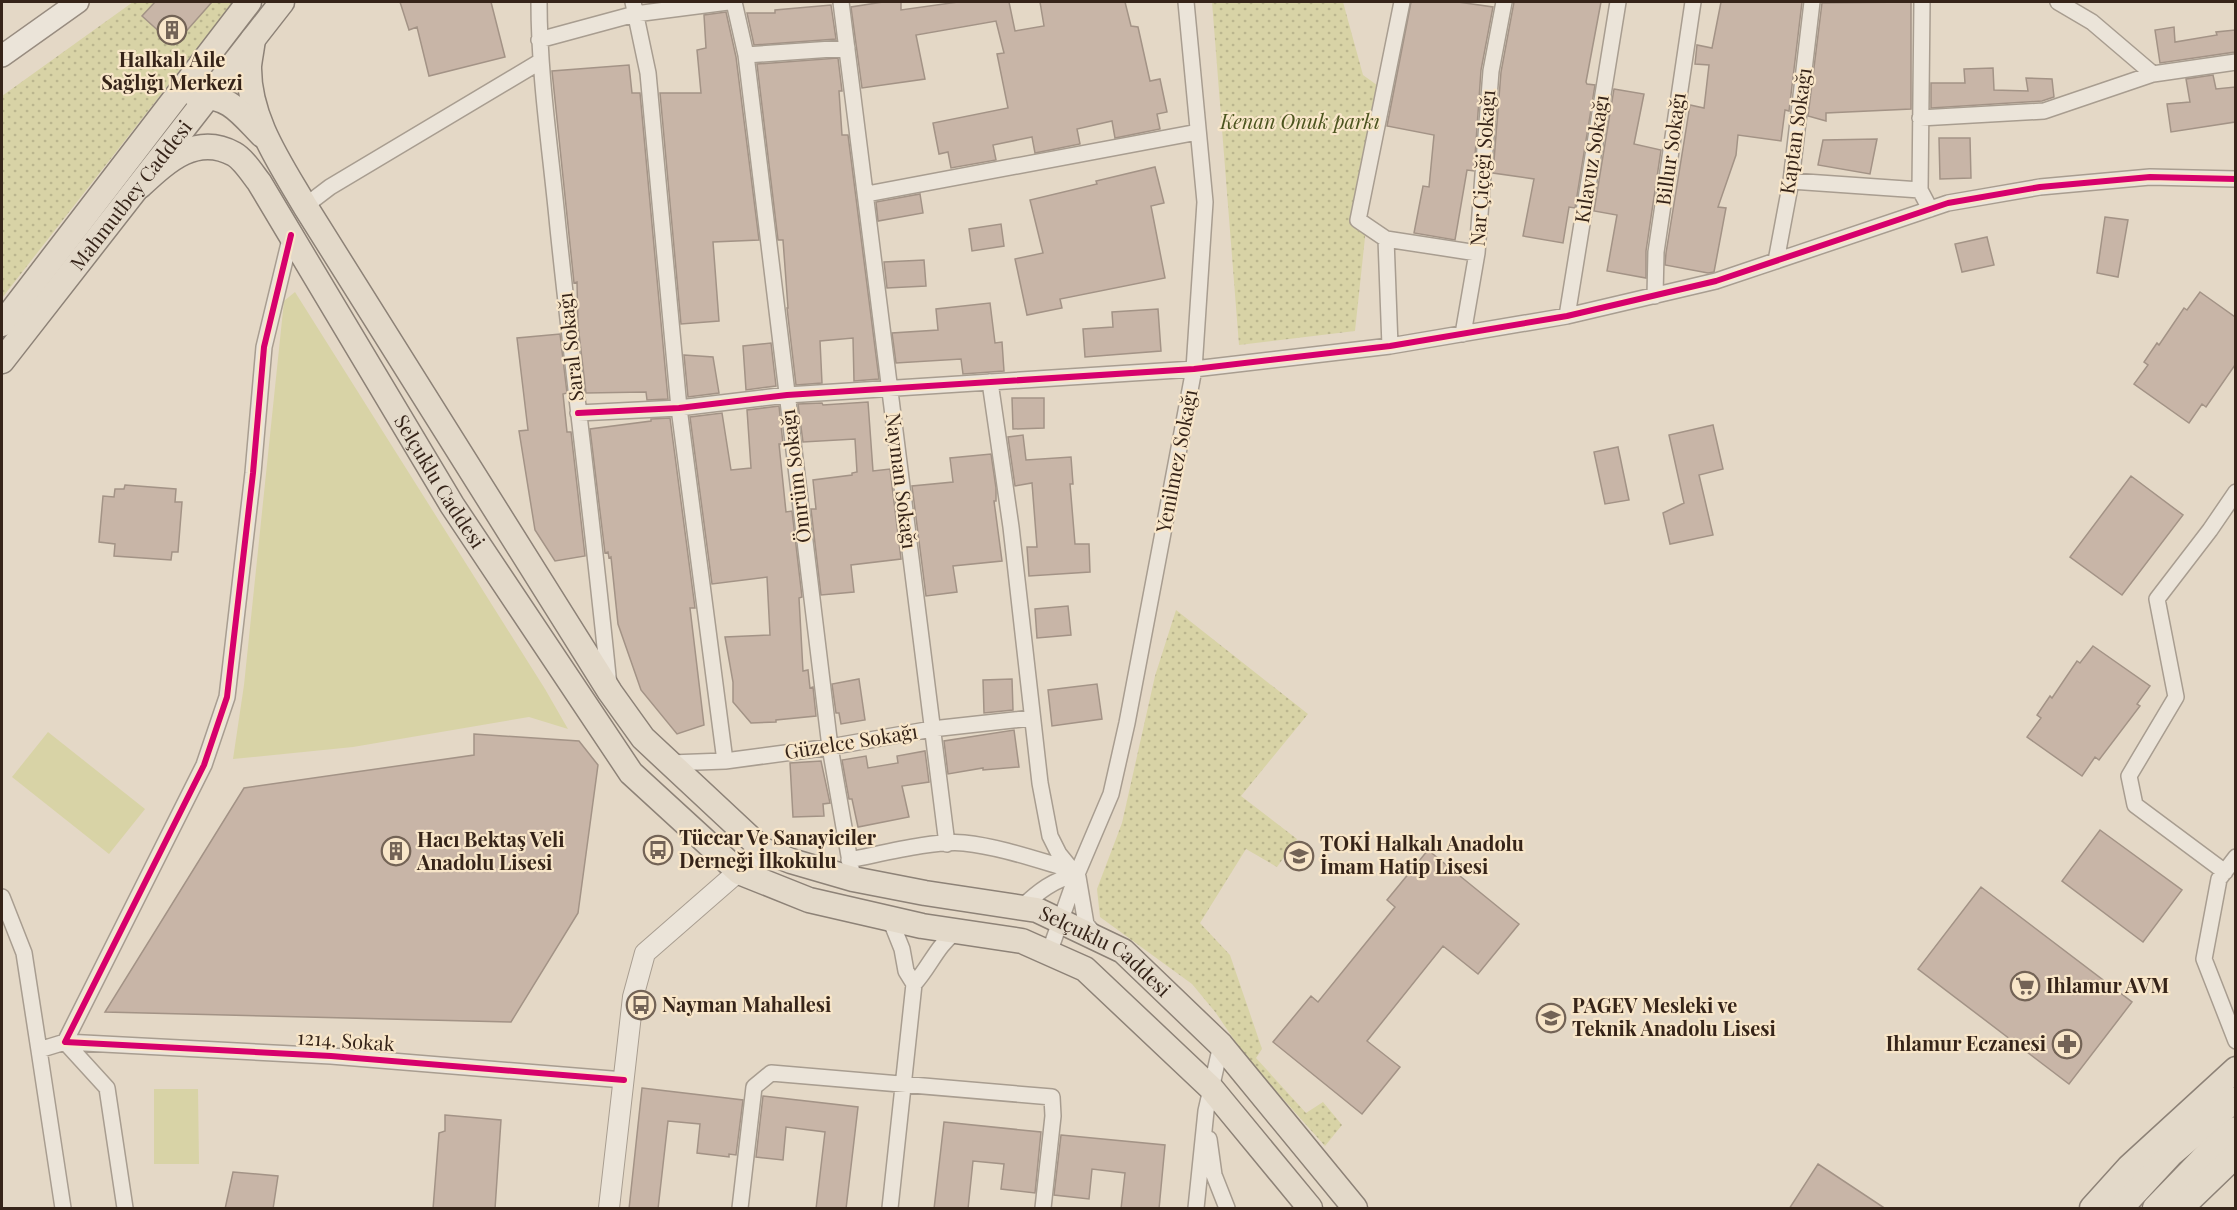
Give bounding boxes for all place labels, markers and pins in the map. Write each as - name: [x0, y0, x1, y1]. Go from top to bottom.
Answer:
- building icon: Halkalı Aile Sağlığı Merkezi: [156, 14, 188, 46]
- place label: Halkalı Aile Sağlığı Merkezi: [101, 45, 243, 95]
- place label: Tüccar Ve Sanayiciler Derneği İlkokulu: [679, 823, 877, 873]
- place label: Hacı Bektaş Veli Anadolu Lisesi: [416, 825, 565, 875]
- place label: TOKİ Halkalı Anadolu İmam Hatip Lisesi: [1320, 829, 1524, 879]
- bus stop icon: Tüccar Ve Sanayiciler Derneği İlkokulu: [642, 834, 674, 866]
- building icon: Hacı Bektaş Veli Anadolu Lisesi: [380, 835, 412, 867]
- school or university icon: TOKİ Halkalı Anadolu İmam Hatip Lisesi: [1283, 840, 1315, 872]
- supermarket icon: Ihlamur AVM: [2009, 970, 2041, 1002]
- place label: Ihlamur AVM: [2046, 971, 2169, 998]
- bus stop icon: Nayman Mahallesi: [625, 989, 657, 1021]
- place label: Nayman Mahallesi: [662, 990, 831, 1017]
- place label: PAGEV Mesleki ve Teknik Anadolu Lisesi: [1572, 991, 1776, 1041]
- school or university icon: PAGEV Mesleki ve Teknik Anadolu Lisesi: [1535, 1002, 1567, 1034]
- pharmacy icon: Ihlamur Eczanesi: [2051, 1028, 2083, 1060]
- place label: Ihlamur Eczanesi: [1886, 1029, 2046, 1056]

